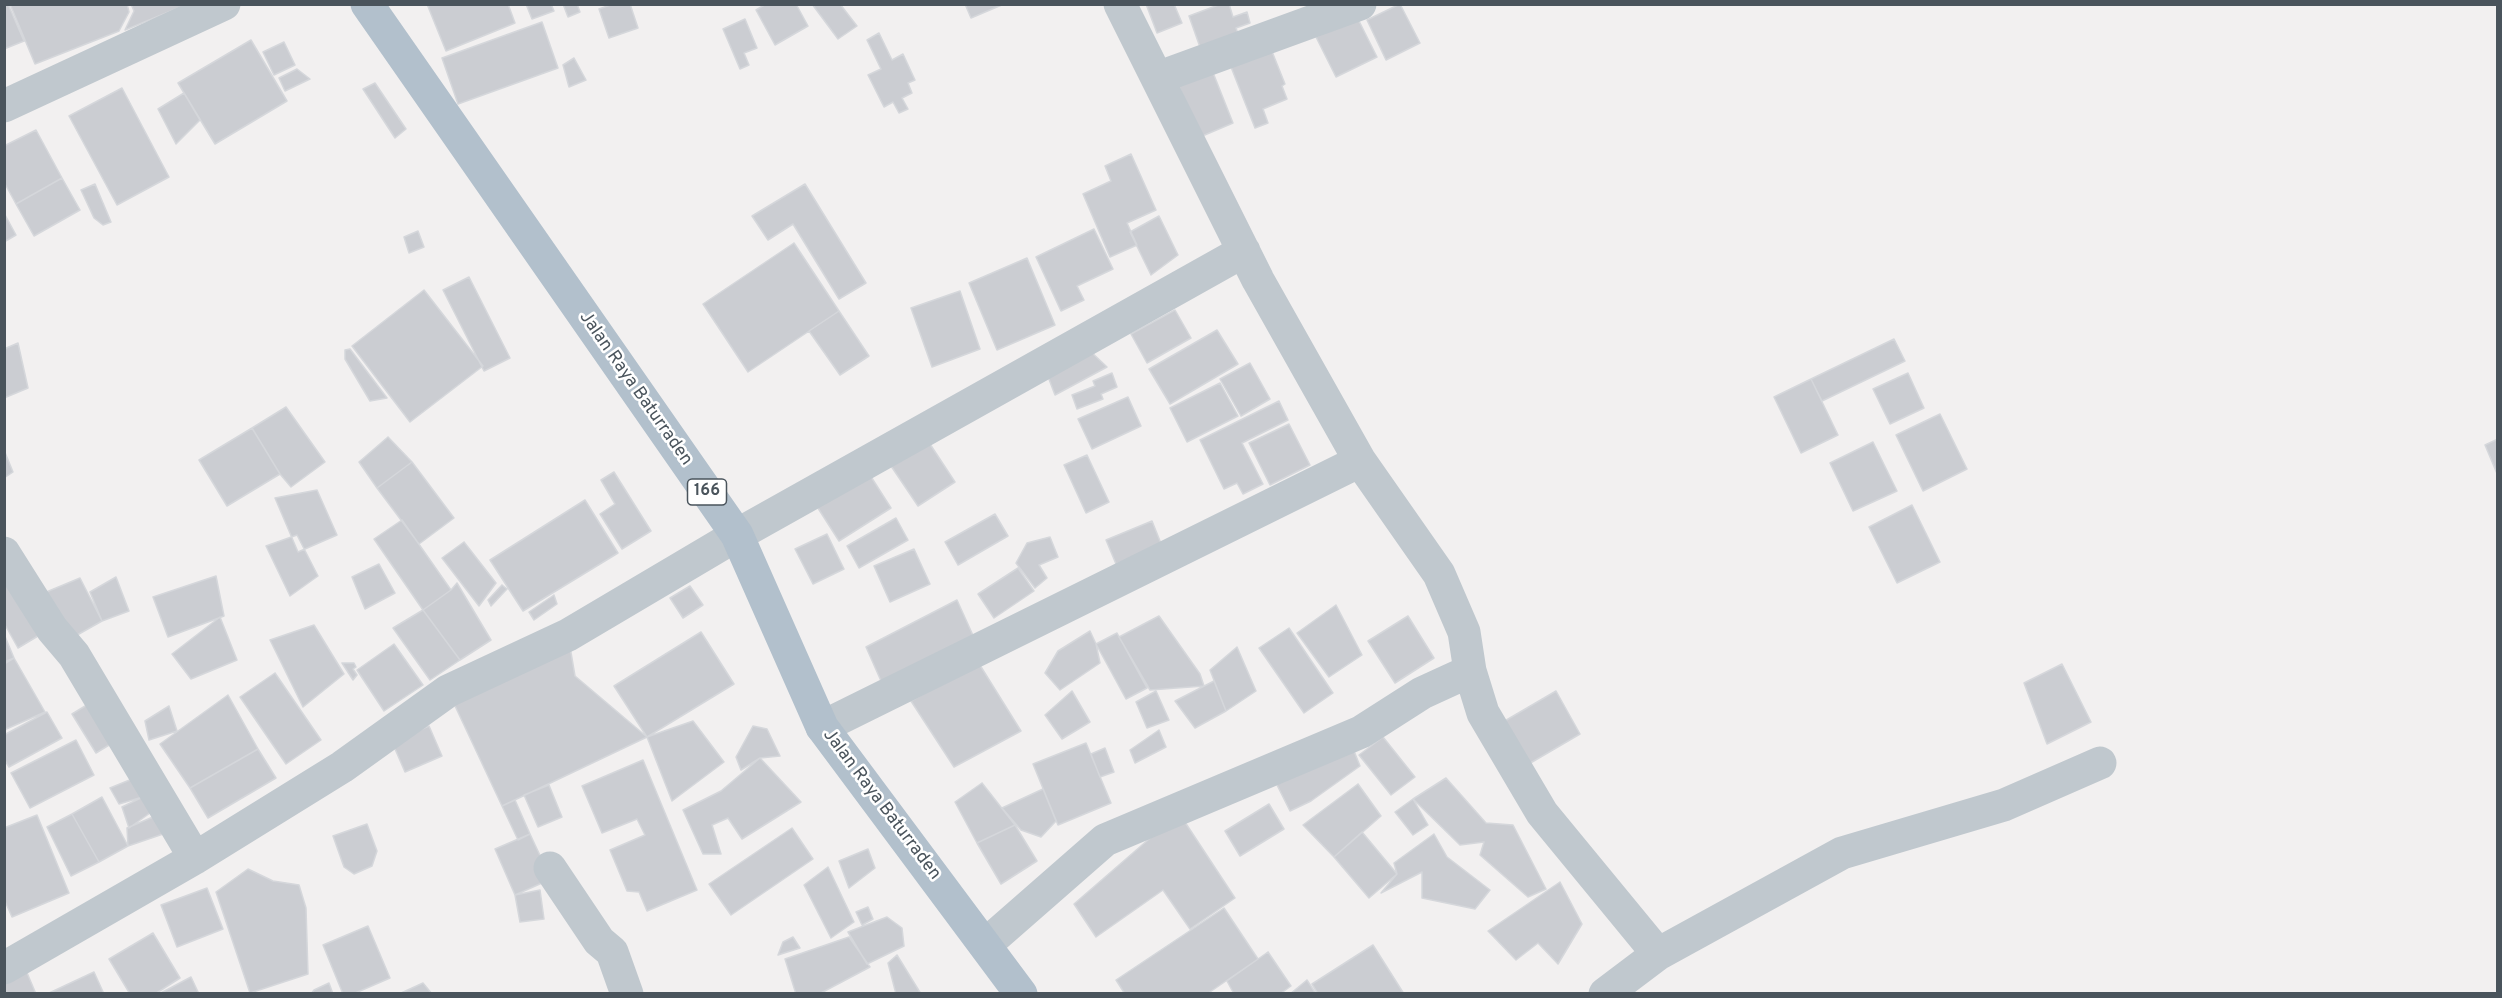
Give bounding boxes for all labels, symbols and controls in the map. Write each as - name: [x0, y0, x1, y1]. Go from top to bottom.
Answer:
- street label: Jalan Raya Baturraden: [574, 308, 696, 470]
- road number: 166: [688, 479, 726, 505]
- street label: Jalan Raya Baturraden: [817, 725, 945, 885]

